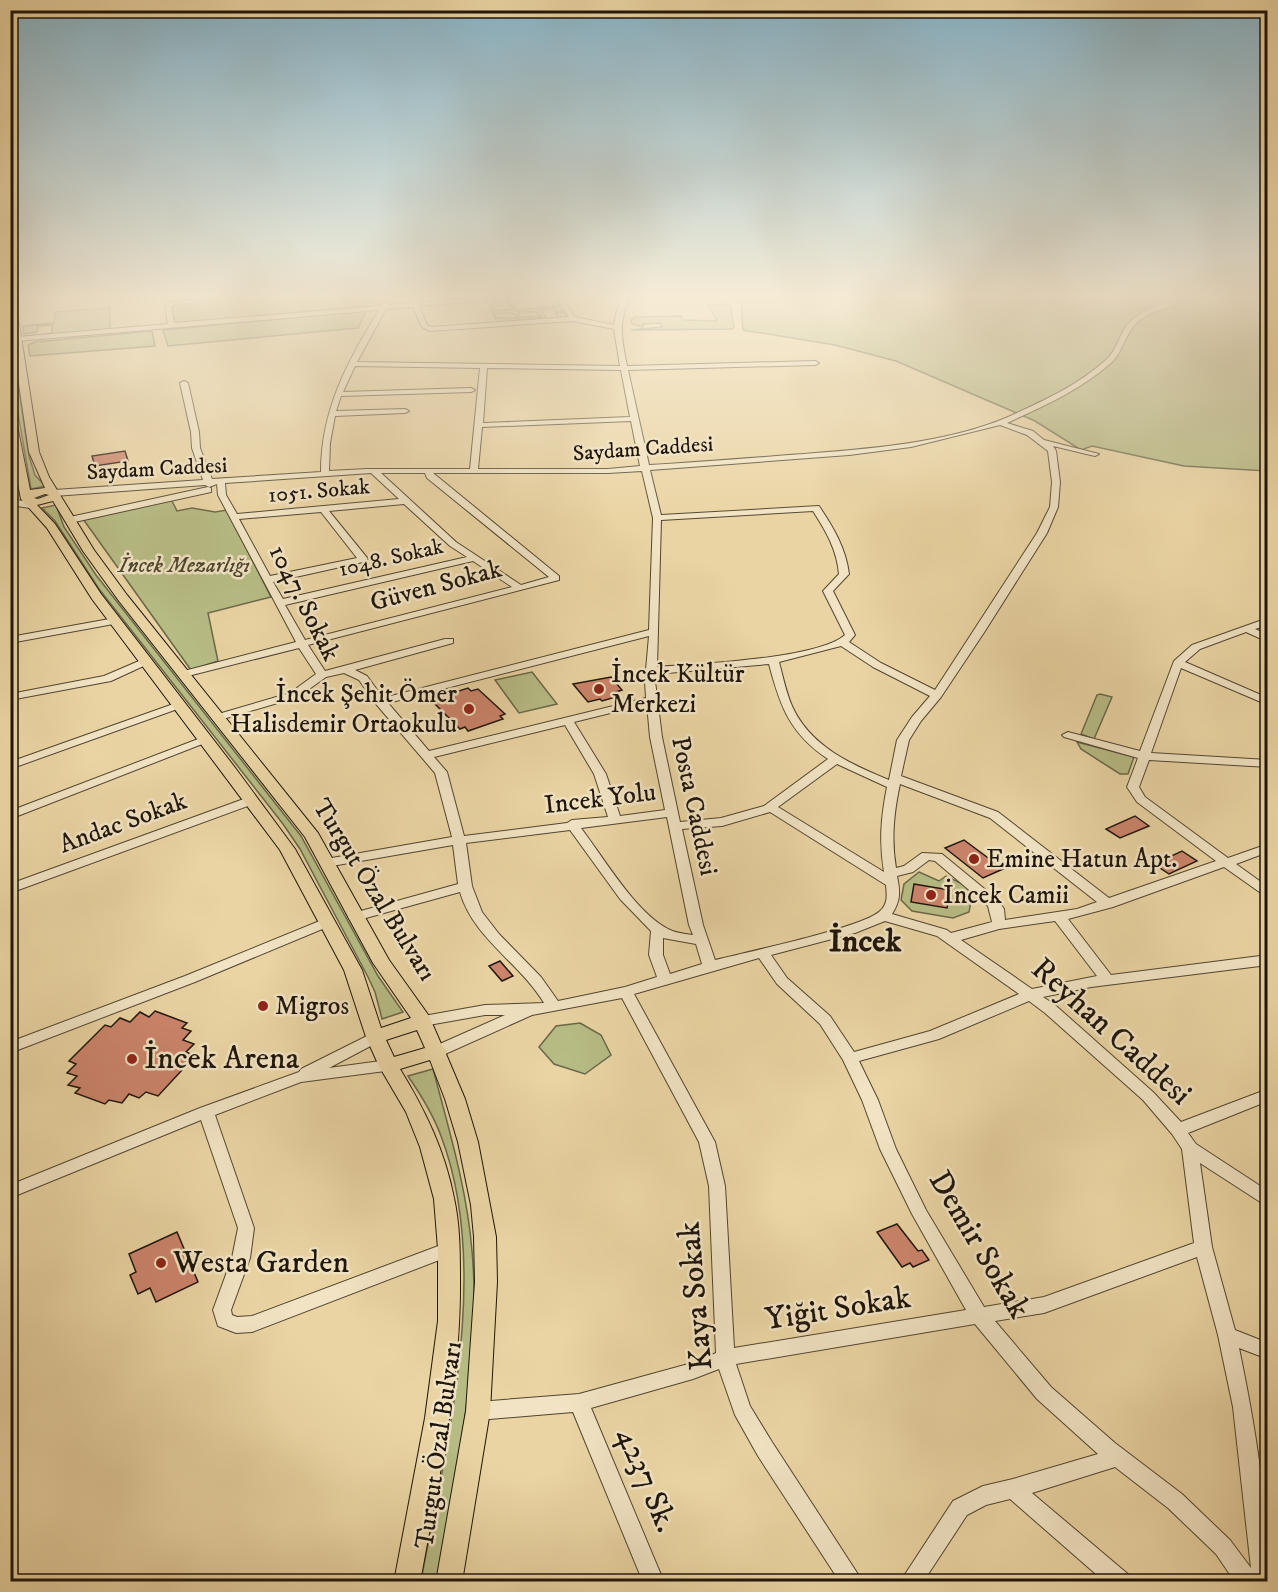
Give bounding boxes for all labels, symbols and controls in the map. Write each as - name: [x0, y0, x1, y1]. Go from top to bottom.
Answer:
- street label: Saydam Caddesi: [572, 431, 714, 467]
- street label: Saydam Caddesi: [86, 452, 228, 486]
- street label: 1051. Sokak: [267, 473, 371, 509]
- street label: 1048. Sokak: [336, 533, 446, 583]
- street label: 1047. Sokak: [261, 539, 347, 667]
- park label: İncek Mezarlığı: [116, 552, 250, 579]
- street label: Güven Sokak: [367, 553, 506, 619]
- place label: İncek Kültür Merkezi: [611, 657, 745, 721]
- place label: İncek Şehit Ömer Halisdemir Ortaokulu: [230, 677, 457, 741]
- marker: İncek Kültür Merkezi: [592, 682, 606, 696]
- marker: İncek Şehit Ömer Halisdemir Ortaokulu: [462, 702, 476, 716]
- street label: Posta Caddesi: [663, 733, 725, 879]
- street label: Incek Yolu: [542, 776, 658, 822]
- street label: Andac Sokak: [54, 785, 192, 861]
- street label: Turgut Özal Bulvarı: [305, 793, 443, 987]
- place label: Emine Hatun Apt.: [986, 843, 1178, 876]
- marker: Emine Hatun Apt.: [967, 852, 981, 866]
- place label: İncek Camii: [943, 878, 1069, 912]
- marker: İncek Camii: [924, 888, 938, 902]
- district label: İncek: [829, 922, 902, 962]
- street label: Reyhan Caddesi: [1022, 949, 1200, 1115]
- place label: Migros: [275, 990, 349, 1023]
- marker: Migros: [256, 999, 270, 1013]
- place label: İncek Arena: [144, 1039, 300, 1079]
- marker: İncek Arena: [125, 1052, 139, 1066]
- street label: Demir Sokak: [919, 1164, 1039, 1326]
- street label: Kaya Sokak: [670, 1220, 722, 1372]
- place label: Westa Garden: [172, 1243, 349, 1283]
- marker: Westa Garden: [154, 1256, 168, 1270]
- street label: Yiğit Sokak: [762, 1278, 914, 1340]
- street label: Turgut Özal Bulvarı: [408, 1339, 470, 1551]
- street label: 4237 Sk.: [606, 1422, 686, 1538]

